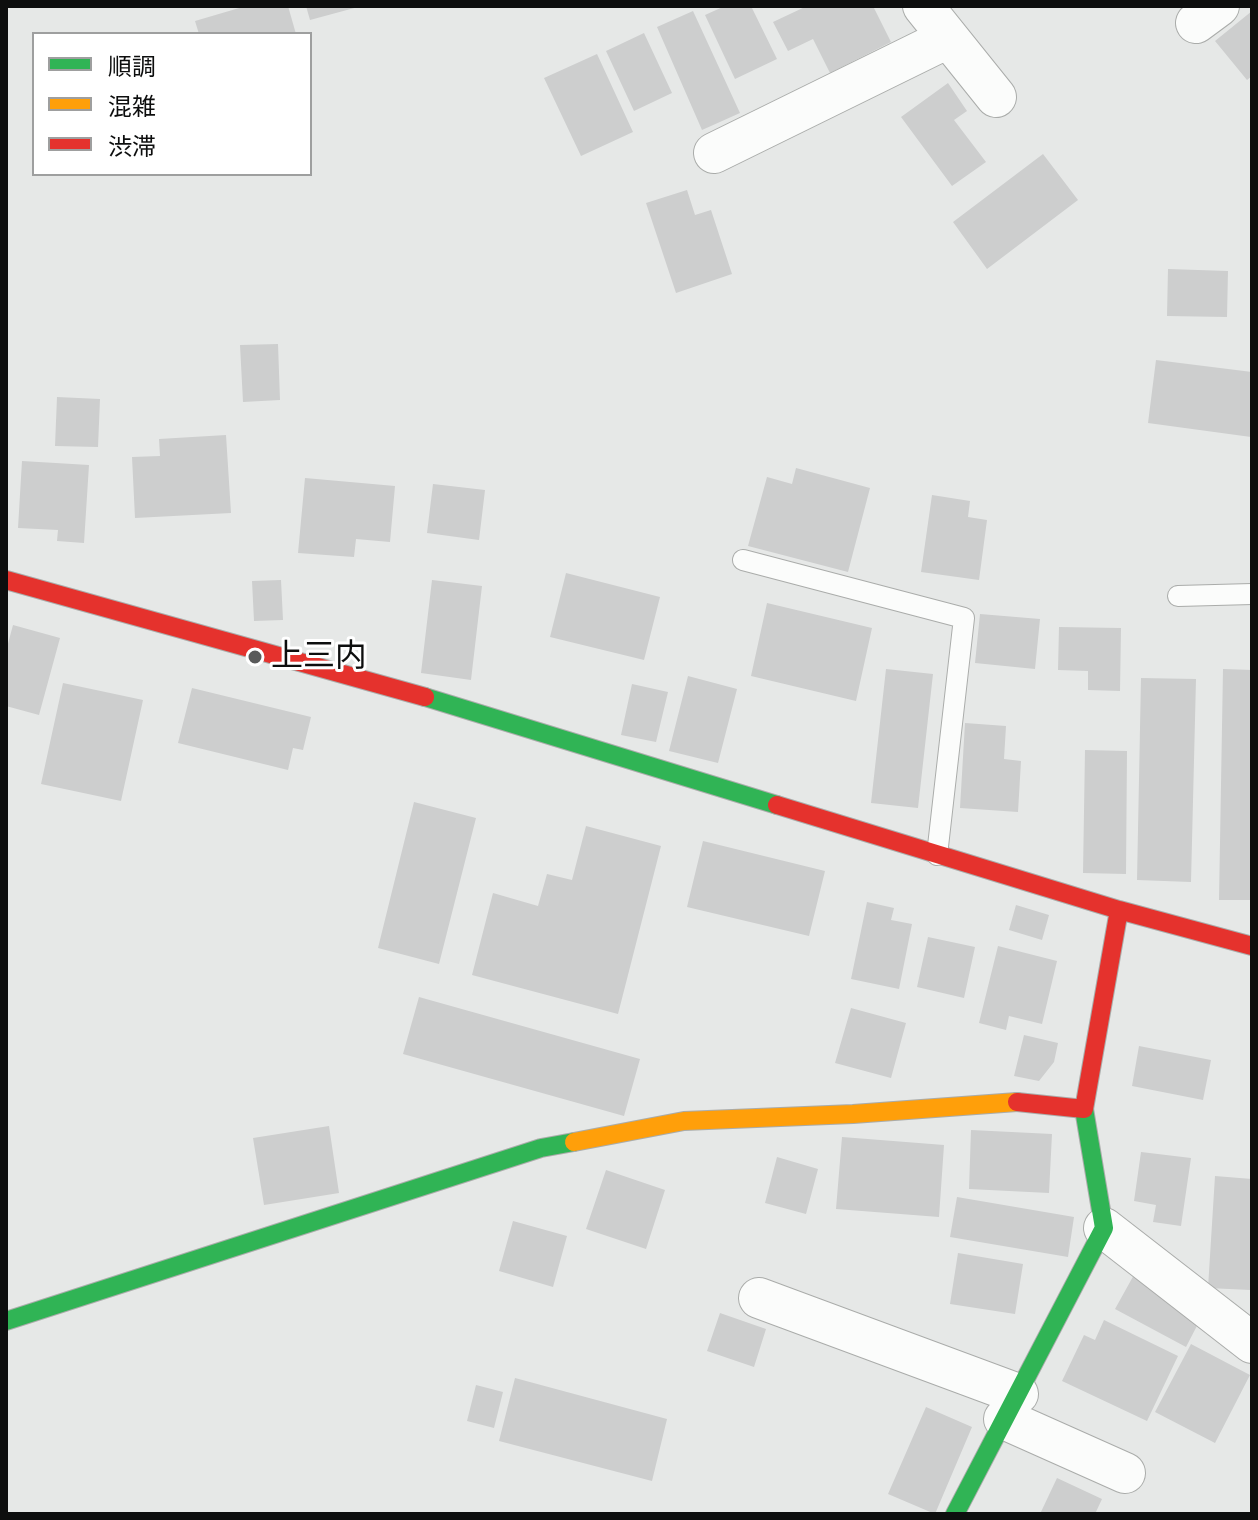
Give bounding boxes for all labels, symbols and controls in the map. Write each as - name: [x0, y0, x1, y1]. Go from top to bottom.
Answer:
- legend: [32, 32, 312, 176]
- text: 順調: [108, 52, 156, 81]
- text: 混雑: [108, 92, 156, 121]
- text: 渋滞: [108, 132, 156, 161]
- place label: 上三内: [271, 638, 367, 676]
- marker: 上三内: [246, 648, 264, 666]

